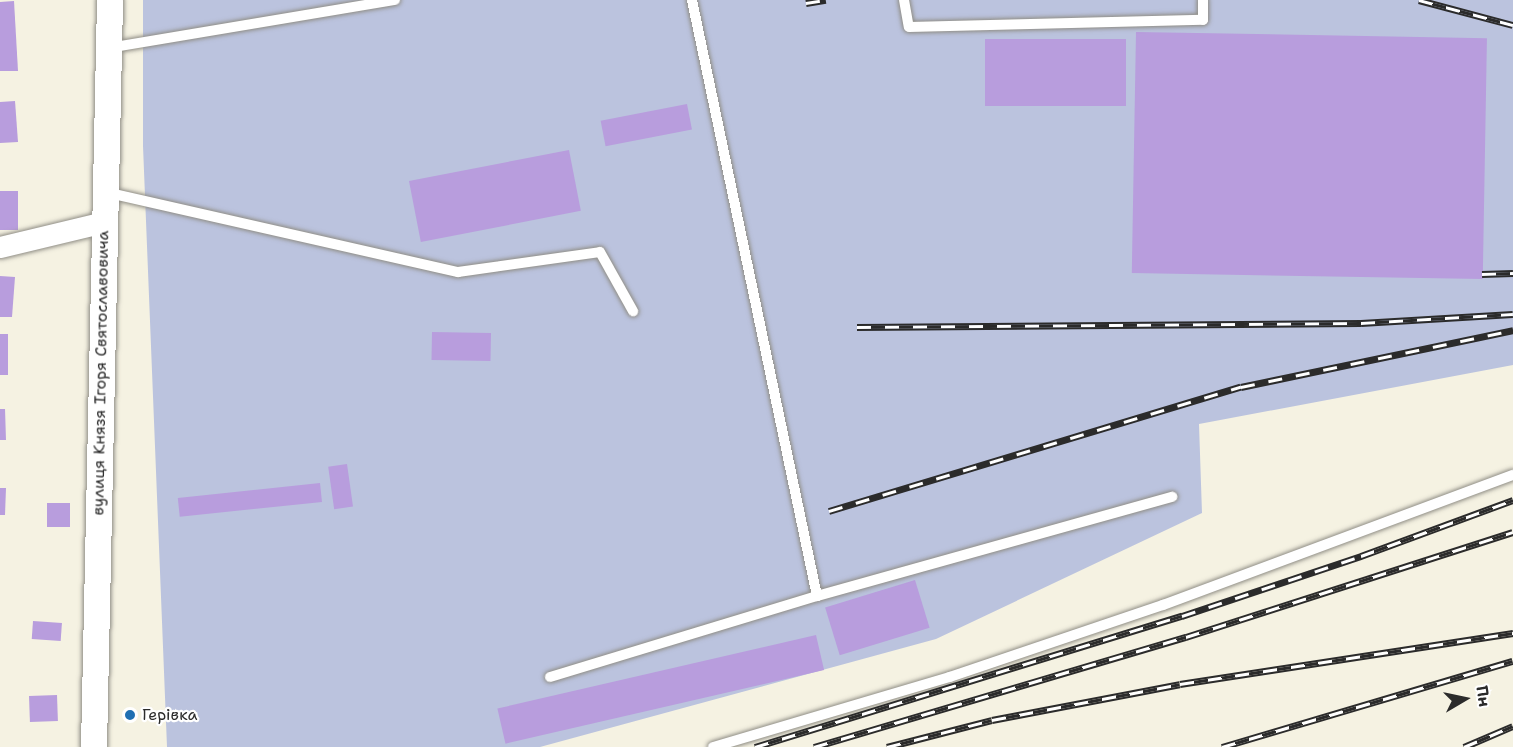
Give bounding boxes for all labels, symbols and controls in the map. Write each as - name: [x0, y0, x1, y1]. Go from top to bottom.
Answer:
- street label: вулиця Князя Ігоря Святославовича: [89, 230, 113, 516]
- north arrow: [1435, 669, 1495, 729]
- text: Пн: [1471, 684, 1495, 708]
- place label: Герівка: [142, 705, 197, 725]
- marker: Герівка: [123, 708, 137, 722]

